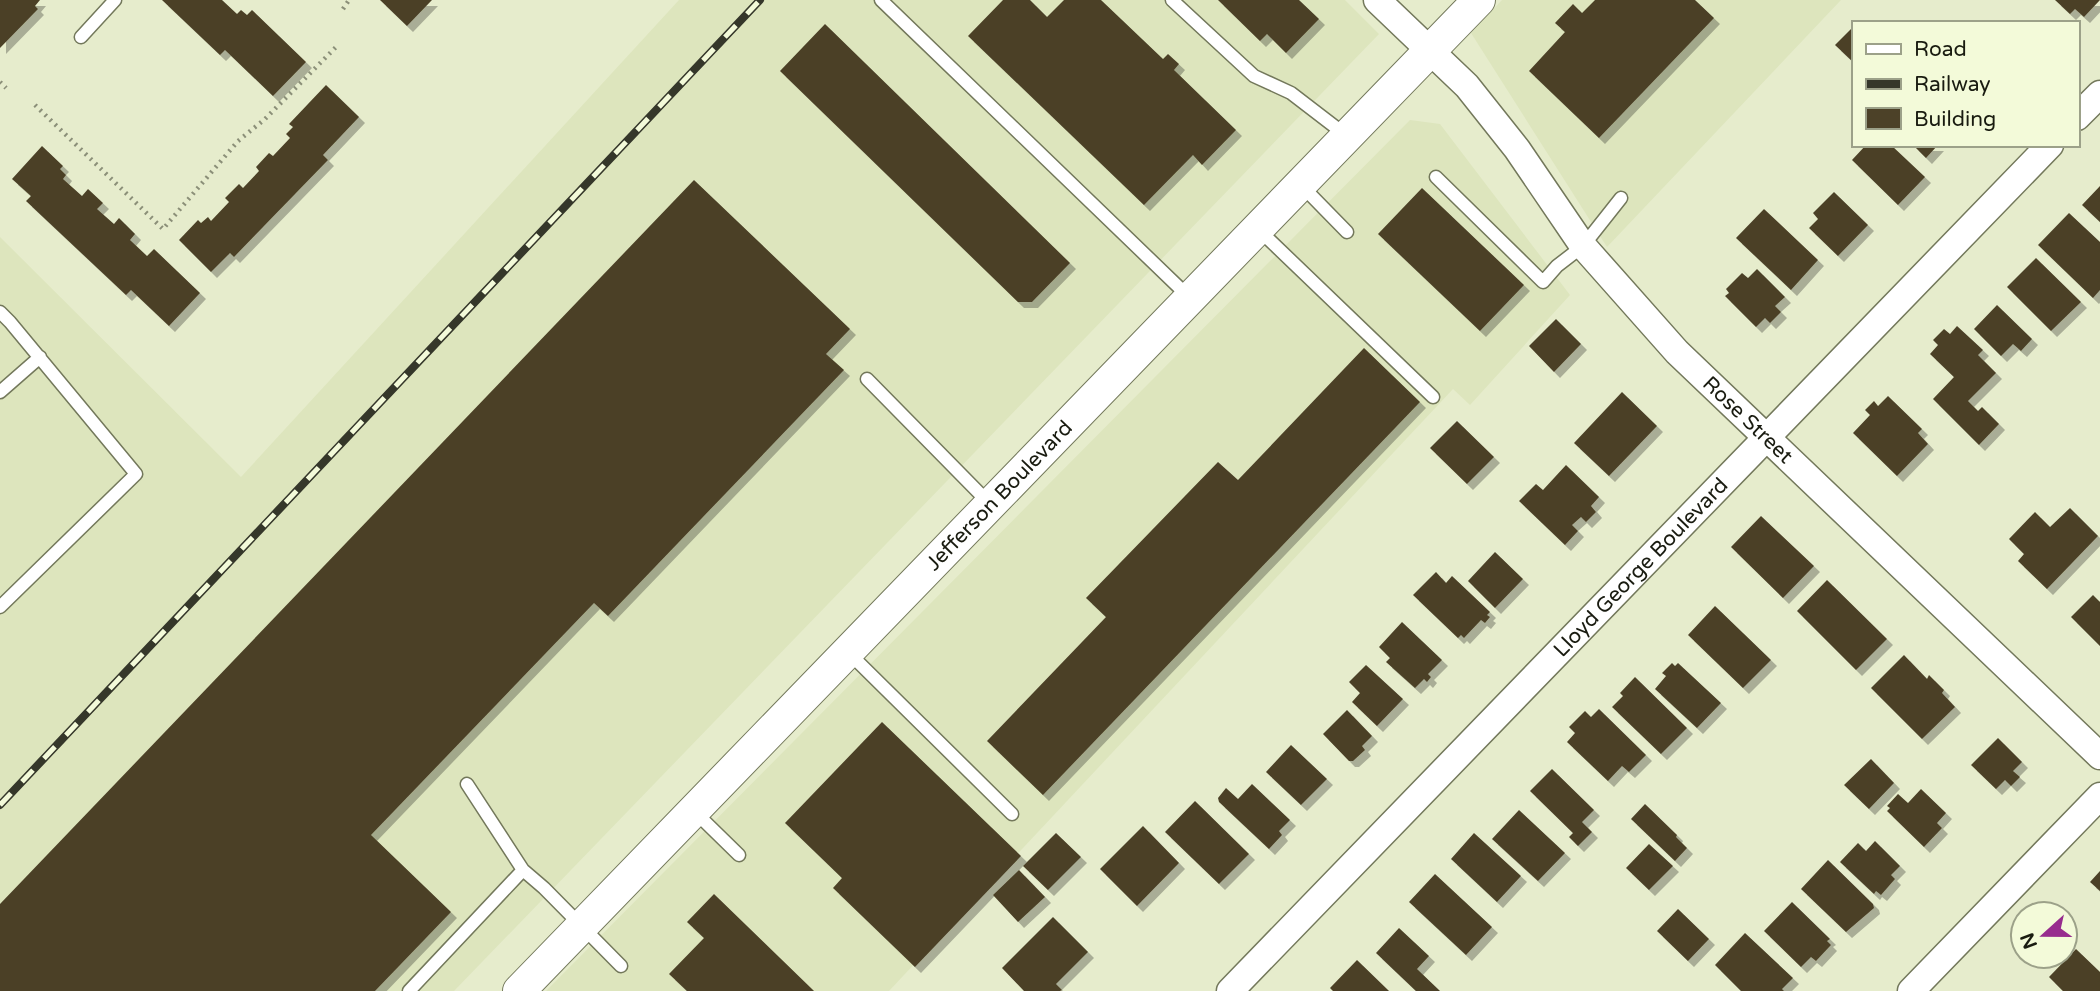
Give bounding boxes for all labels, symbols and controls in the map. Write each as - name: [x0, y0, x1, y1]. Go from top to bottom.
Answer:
- legend: [1852, 21, 2079, 147]
- text: Road: [1914, 37, 1967, 62]
- text: Railway: [1914, 72, 1991, 97]
- text: Building: [1914, 107, 1996, 132]
- street label: Rose Street: [1697, 371, 1798, 469]
- street label: Jefferson Boulevard: [921, 415, 1078, 576]
- street label: Lloyd George Boulevard: [1549, 473, 1733, 662]
- north arrow: [2009, 900, 2079, 970]
- text: N: [2016, 930, 2042, 952]

